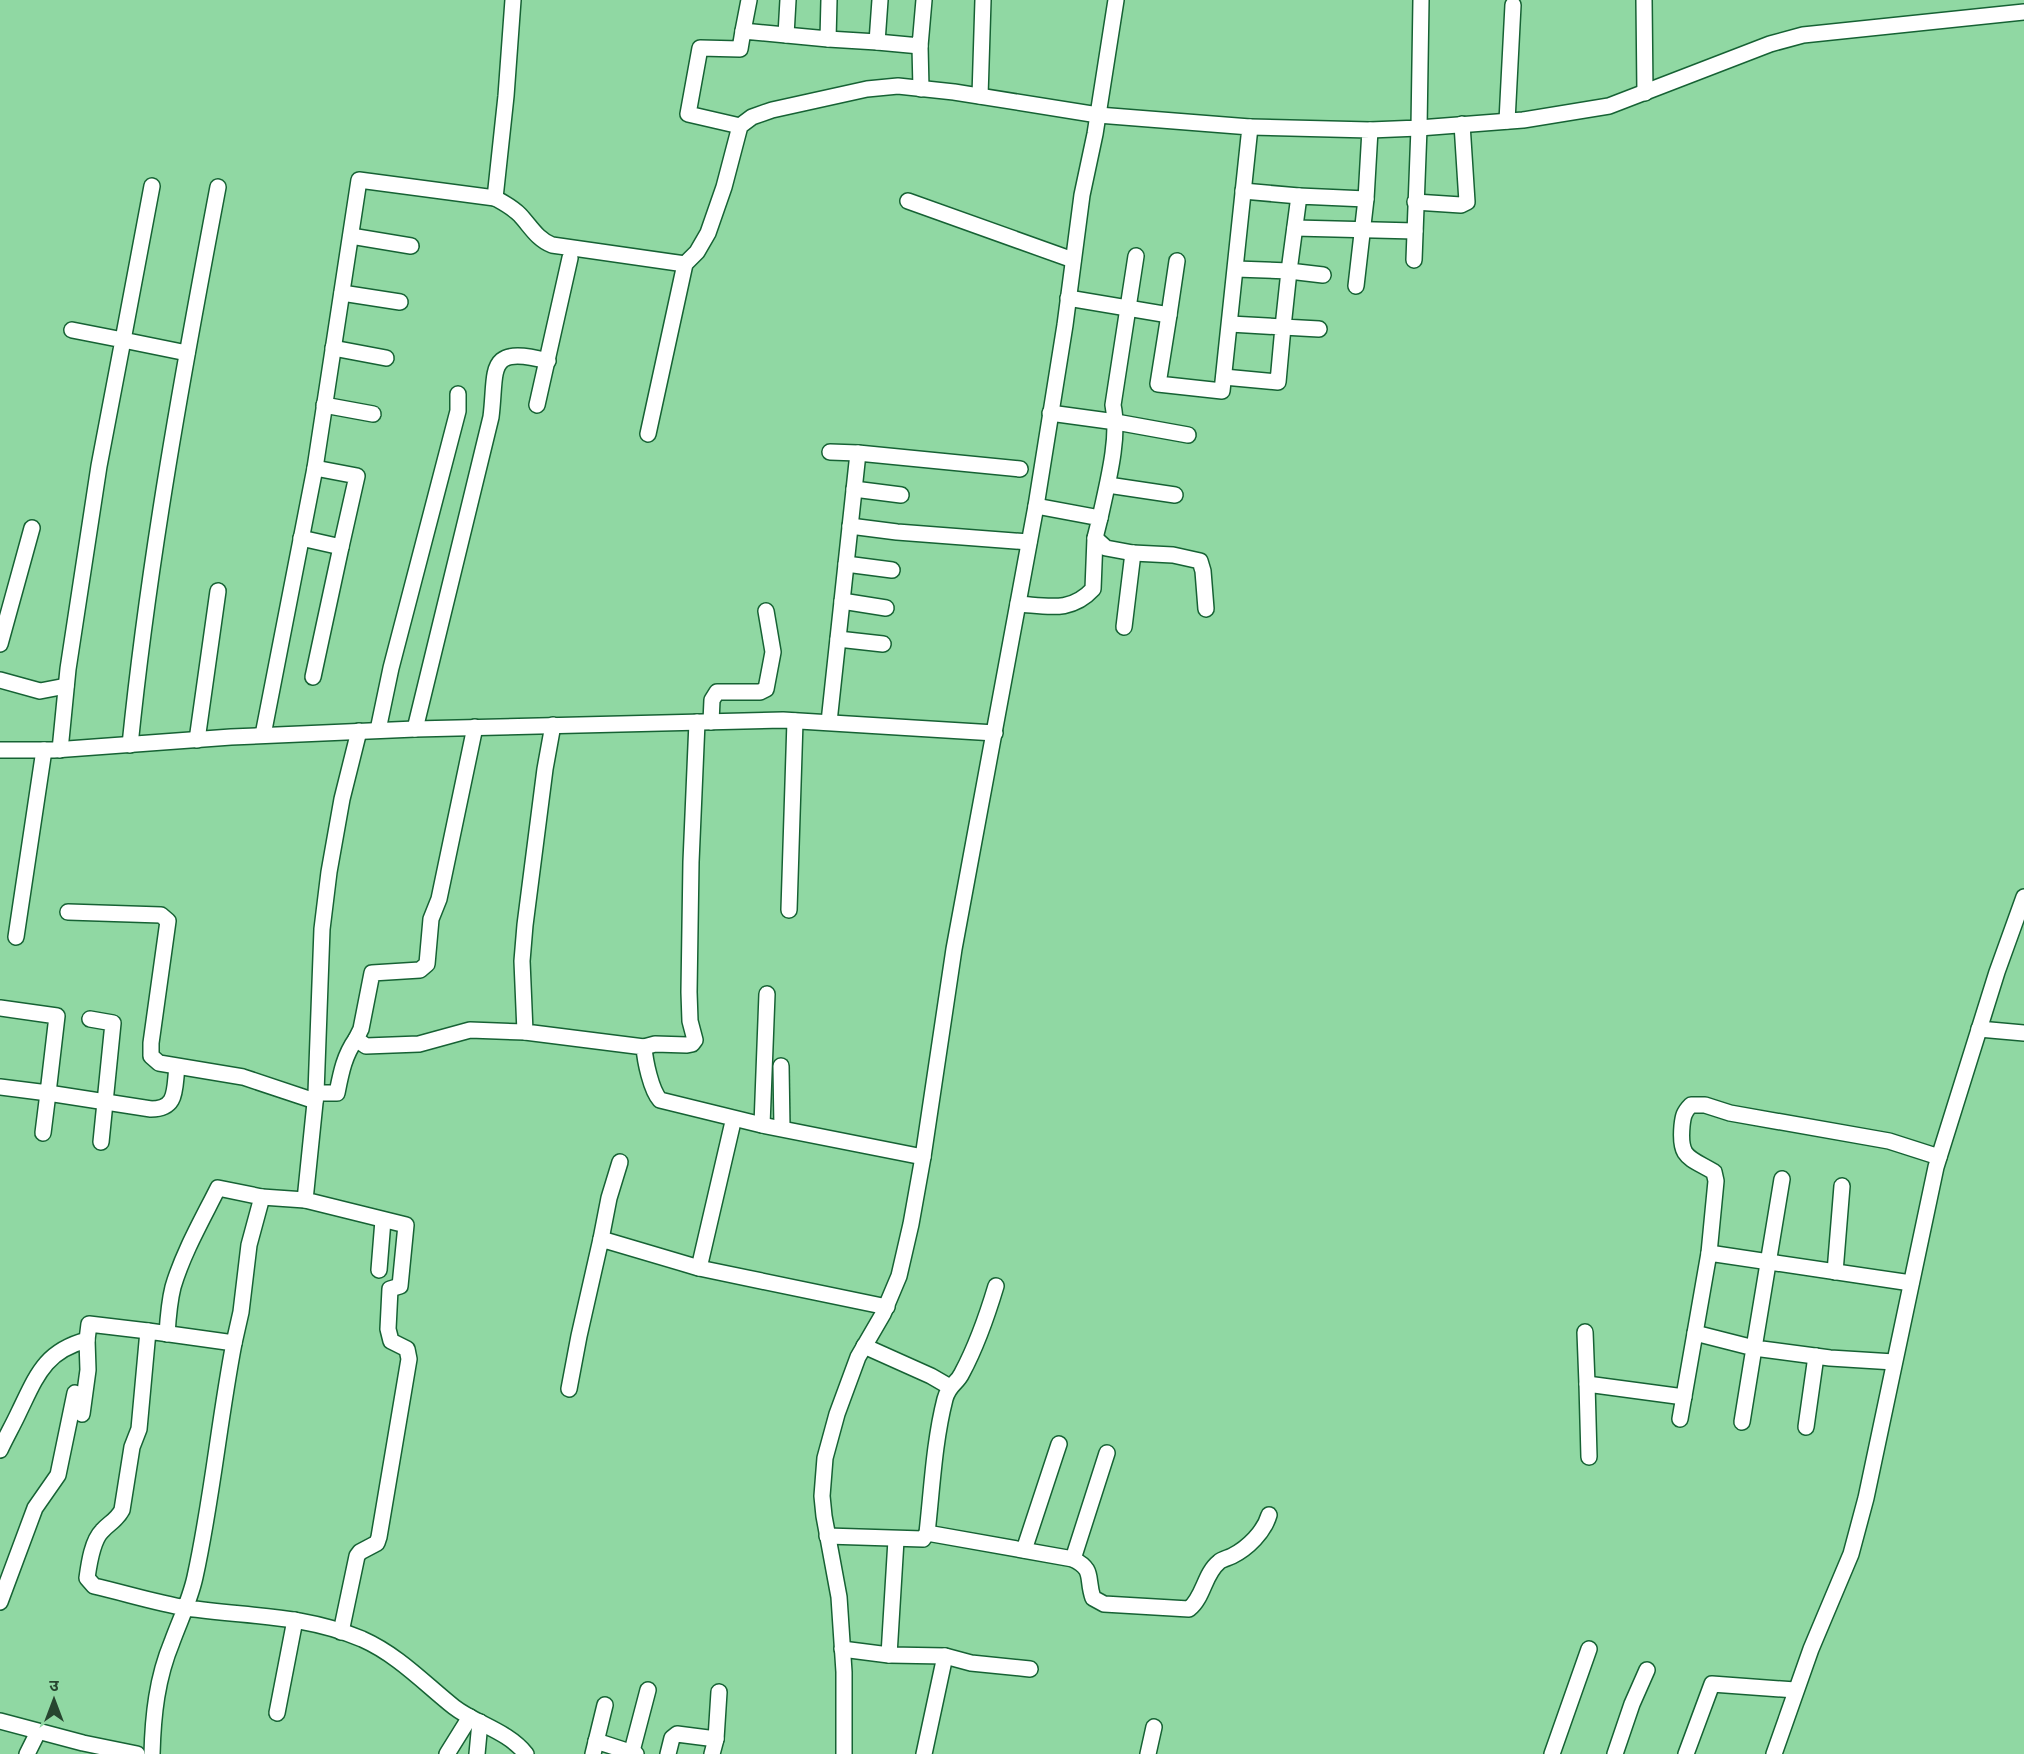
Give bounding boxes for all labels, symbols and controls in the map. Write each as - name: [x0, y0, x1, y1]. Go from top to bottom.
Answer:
- north arrow: [24, 1670, 84, 1730]
- text: उ: [49, 1675, 59, 1697]

